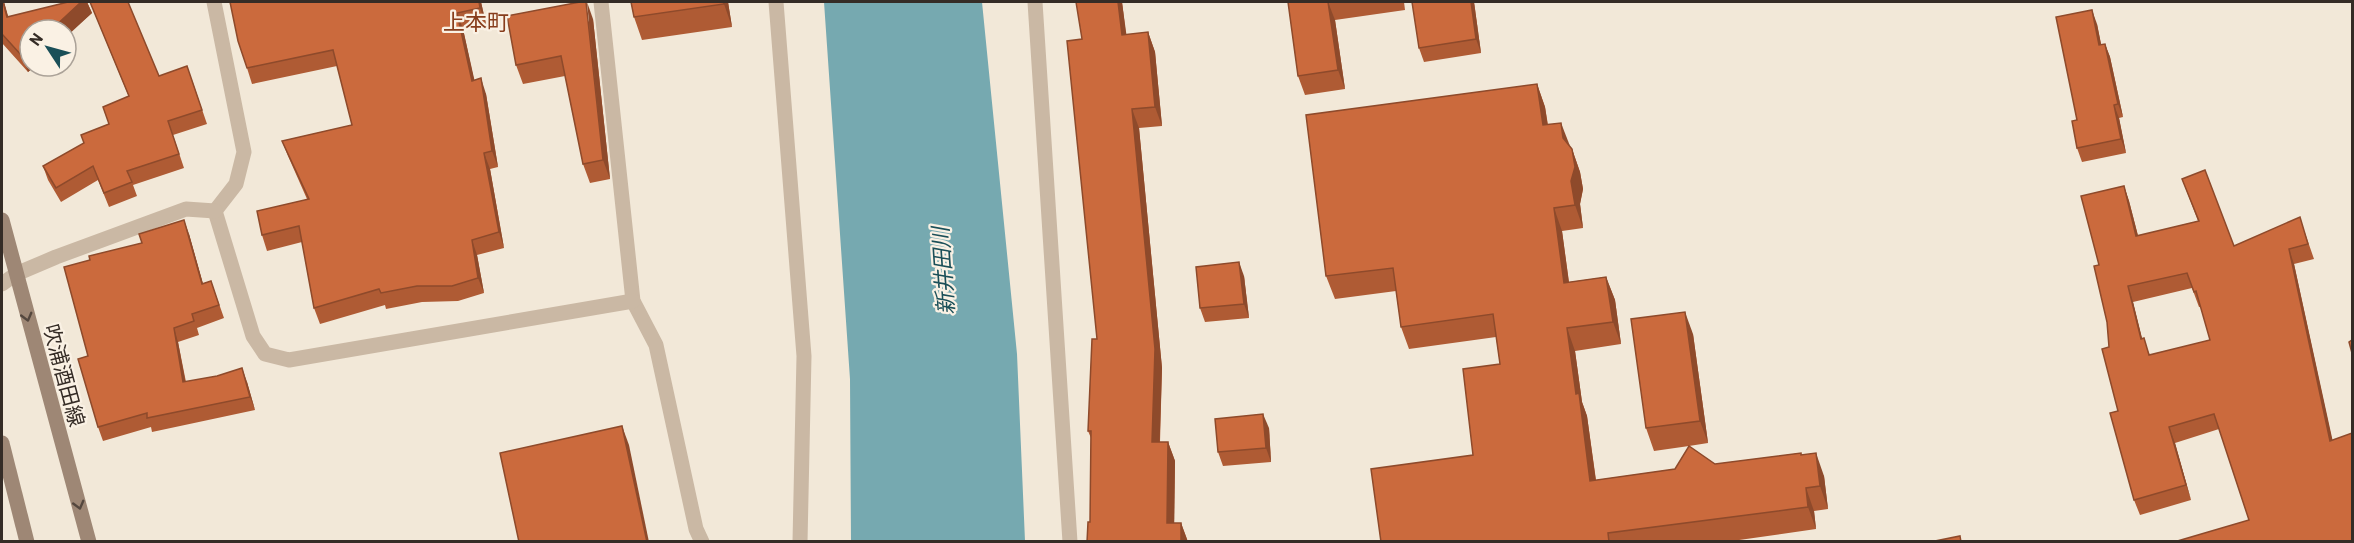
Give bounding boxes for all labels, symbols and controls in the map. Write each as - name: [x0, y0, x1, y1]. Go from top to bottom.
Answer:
- district label: 上本町: [443, 8, 509, 34]
- north arrow: [18, 18, 78, 78]
- text: N: [25, 29, 46, 49]
- water label: 新井田川: [926, 224, 958, 316]
- one-way arrow: [20, 311, 32, 322]
- street label: 吹浦酒田線: [39, 321, 91, 429]
- one-way arrow: [71, 500, 84, 510]

